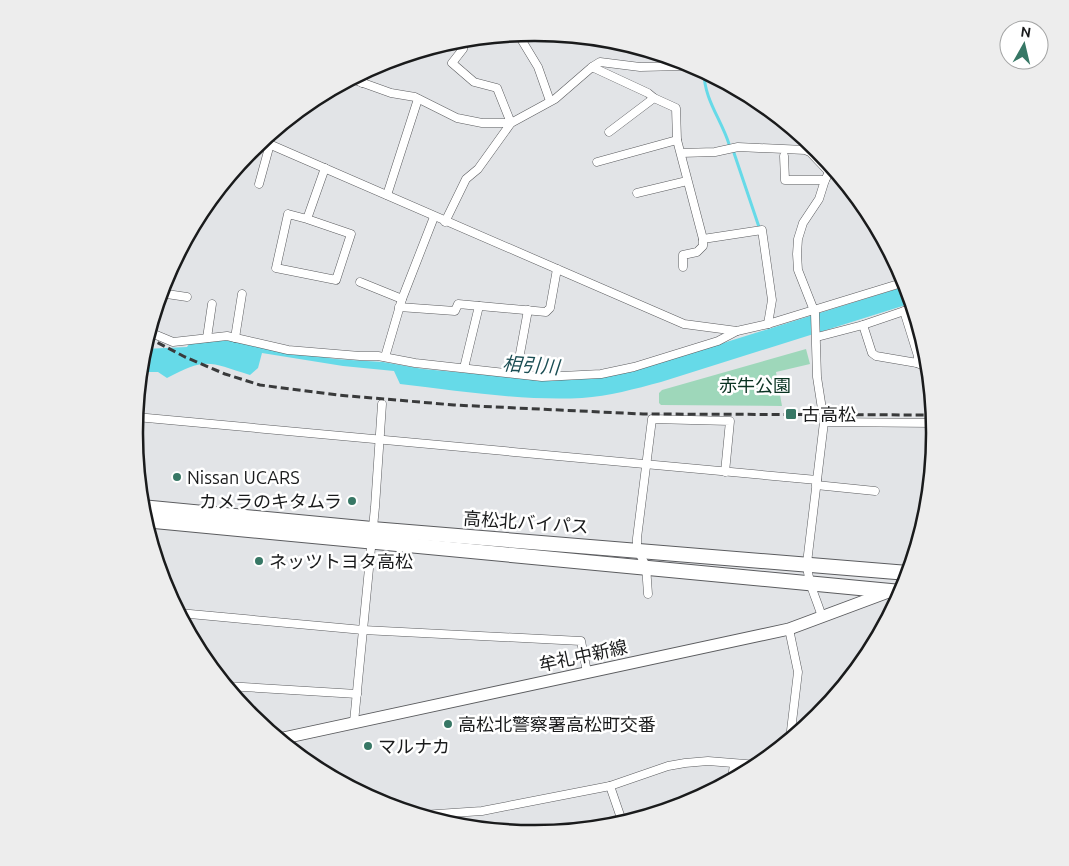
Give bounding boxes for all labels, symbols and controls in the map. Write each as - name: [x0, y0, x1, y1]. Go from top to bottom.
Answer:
- north arrow: [999, 20, 1049, 70]
- text: N: [1020, 23, 1032, 41]
- water label: 相引川: [502, 352, 562, 378]
- park label: 赤牛公園: [719, 375, 791, 395]
- place label: 古高松: [802, 404, 856, 424]
- marker: 古高松: [784, 407, 798, 421]
- place label: Nissan UCARS: [187, 467, 300, 487]
- marker: Nissan UCARS: [171, 471, 183, 483]
- place label: カメラのキタムラ: [199, 491, 342, 511]
- marker: カメラのキタムラ: [346, 495, 358, 507]
- street label: 高松北バイパス: [463, 508, 589, 536]
- place label: ネッツトヨタ高松: [269, 551, 413, 571]
- marker: ネッツトヨタ高松: [253, 555, 265, 567]
- street label: 牟礼中新線: [537, 636, 629, 674]
- place label: 高松北警察署高松町交番: [458, 714, 656, 734]
- marker: 高松北警察署高松町交番: [442, 718, 454, 730]
- place label: マルナカ: [378, 736, 450, 756]
- marker: マルナカ: [362, 740, 374, 752]

